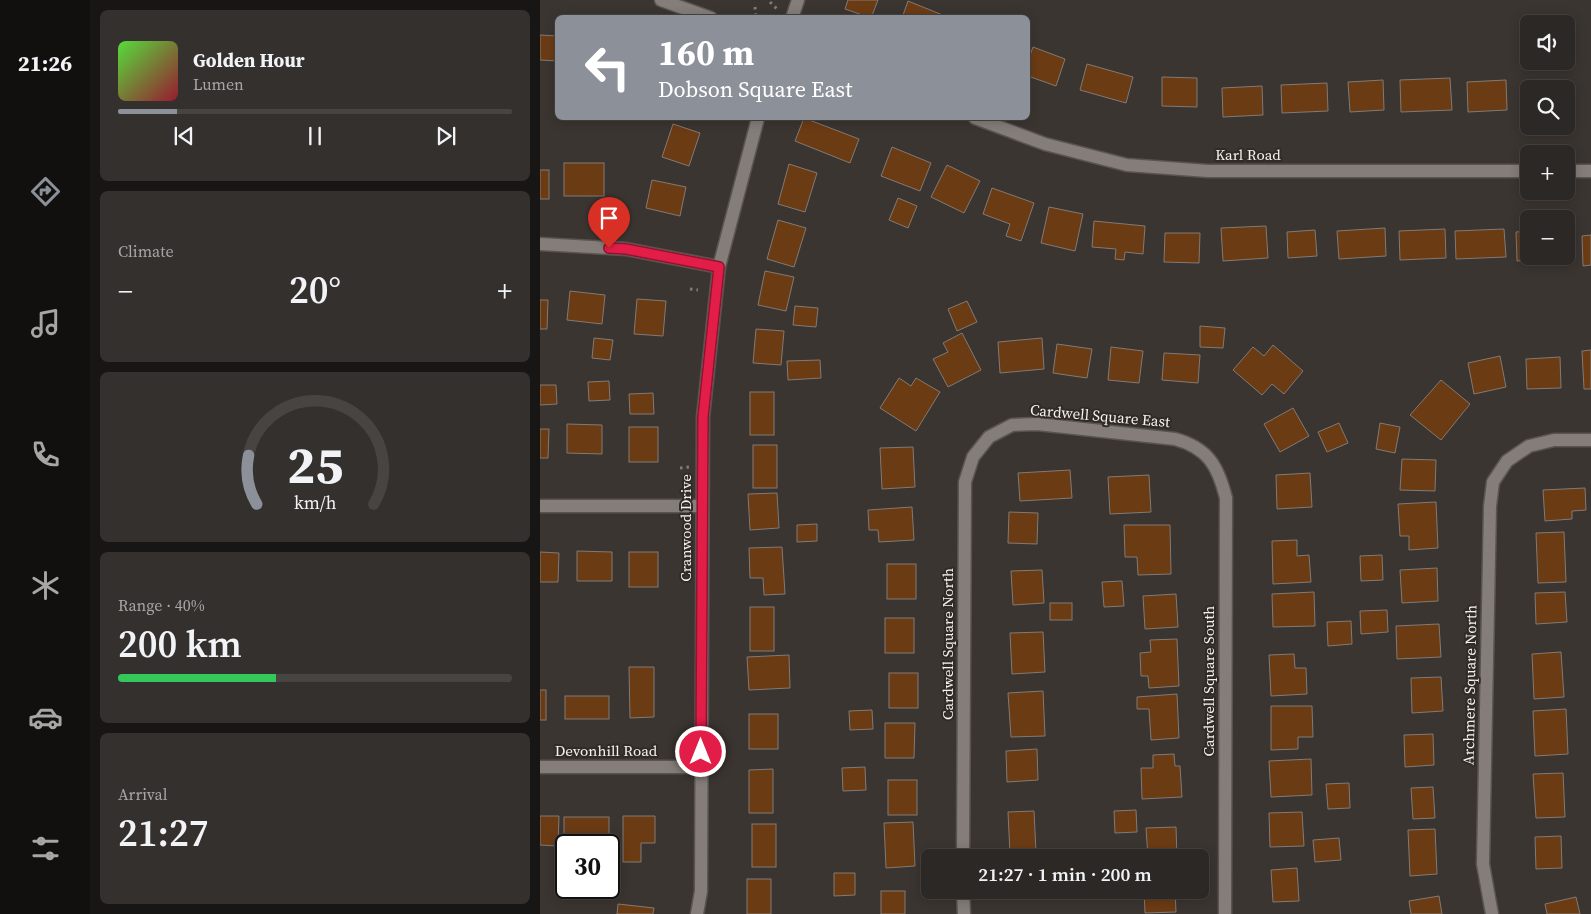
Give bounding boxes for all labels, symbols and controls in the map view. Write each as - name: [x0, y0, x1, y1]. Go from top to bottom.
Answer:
- map controls: [1520, 15, 1575, 265]
- button: sound: [1520, 15, 1575, 70]
- text: 160 m: [658, 29, 754, 77]
- icon: left: [575, 35, 640, 100]
- text: Golden Hour: [193, 47, 305, 73]
- text: 21:26: [18, 48, 72, 78]
- text: Lumen: [193, 73, 244, 95]
- text: Dobson Square East: [658, 74, 852, 104]
- button: search: [1520, 80, 1575, 135]
- icon: previous: [170, 122, 198, 150]
- icon: pause: [301, 122, 329, 150]
- icon: next: [432, 122, 460, 150]
- street label: Karl Road: [1215, 144, 1281, 165]
- button: +: [1520, 145, 1575, 200]
- icon: directions: [28, 174, 63, 209]
- pin: [588, 197, 630, 248]
- icon: arrive: [595, 204, 623, 232]
- button: −: [1520, 210, 1575, 265]
- text: Climate: [118, 240, 174, 262]
- text: 20°: [289, 264, 341, 316]
- text: −: [118, 272, 133, 310]
- text: +: [497, 272, 512, 310]
- icon: music: [28, 306, 63, 341]
- street label: Cardwell Square East: [1029, 399, 1171, 432]
- text: 25: [287, 429, 343, 500]
- icon: phone: [28, 437, 63, 472]
- street label: Cranwood Drive: [675, 474, 696, 582]
- text: km/h: [294, 490, 337, 515]
- icon: climate: [28, 568, 63, 603]
- street label: Cardwell Square North: [937, 568, 958, 720]
- text: Range · 40%: [118, 594, 205, 616]
- street label: Archmere Square North: [1458, 605, 1481, 765]
- street label: Cardwell Square South: [1198, 606, 1219, 756]
- text: 200 km: [118, 618, 242, 670]
- icon: car: [28, 700, 63, 735]
- position arrow: [674, 725, 726, 777]
- street label: Devonhill Road: [555, 740, 658, 761]
- text: Arrival: [118, 783, 167, 805]
- text: 21:27: [118, 807, 208, 859]
- icon: filters: [28, 831, 63, 866]
- speed limit sign: 30: [555, 834, 620, 899]
- text: 21:27 · 1 min · 200 m: [978, 861, 1152, 887]

